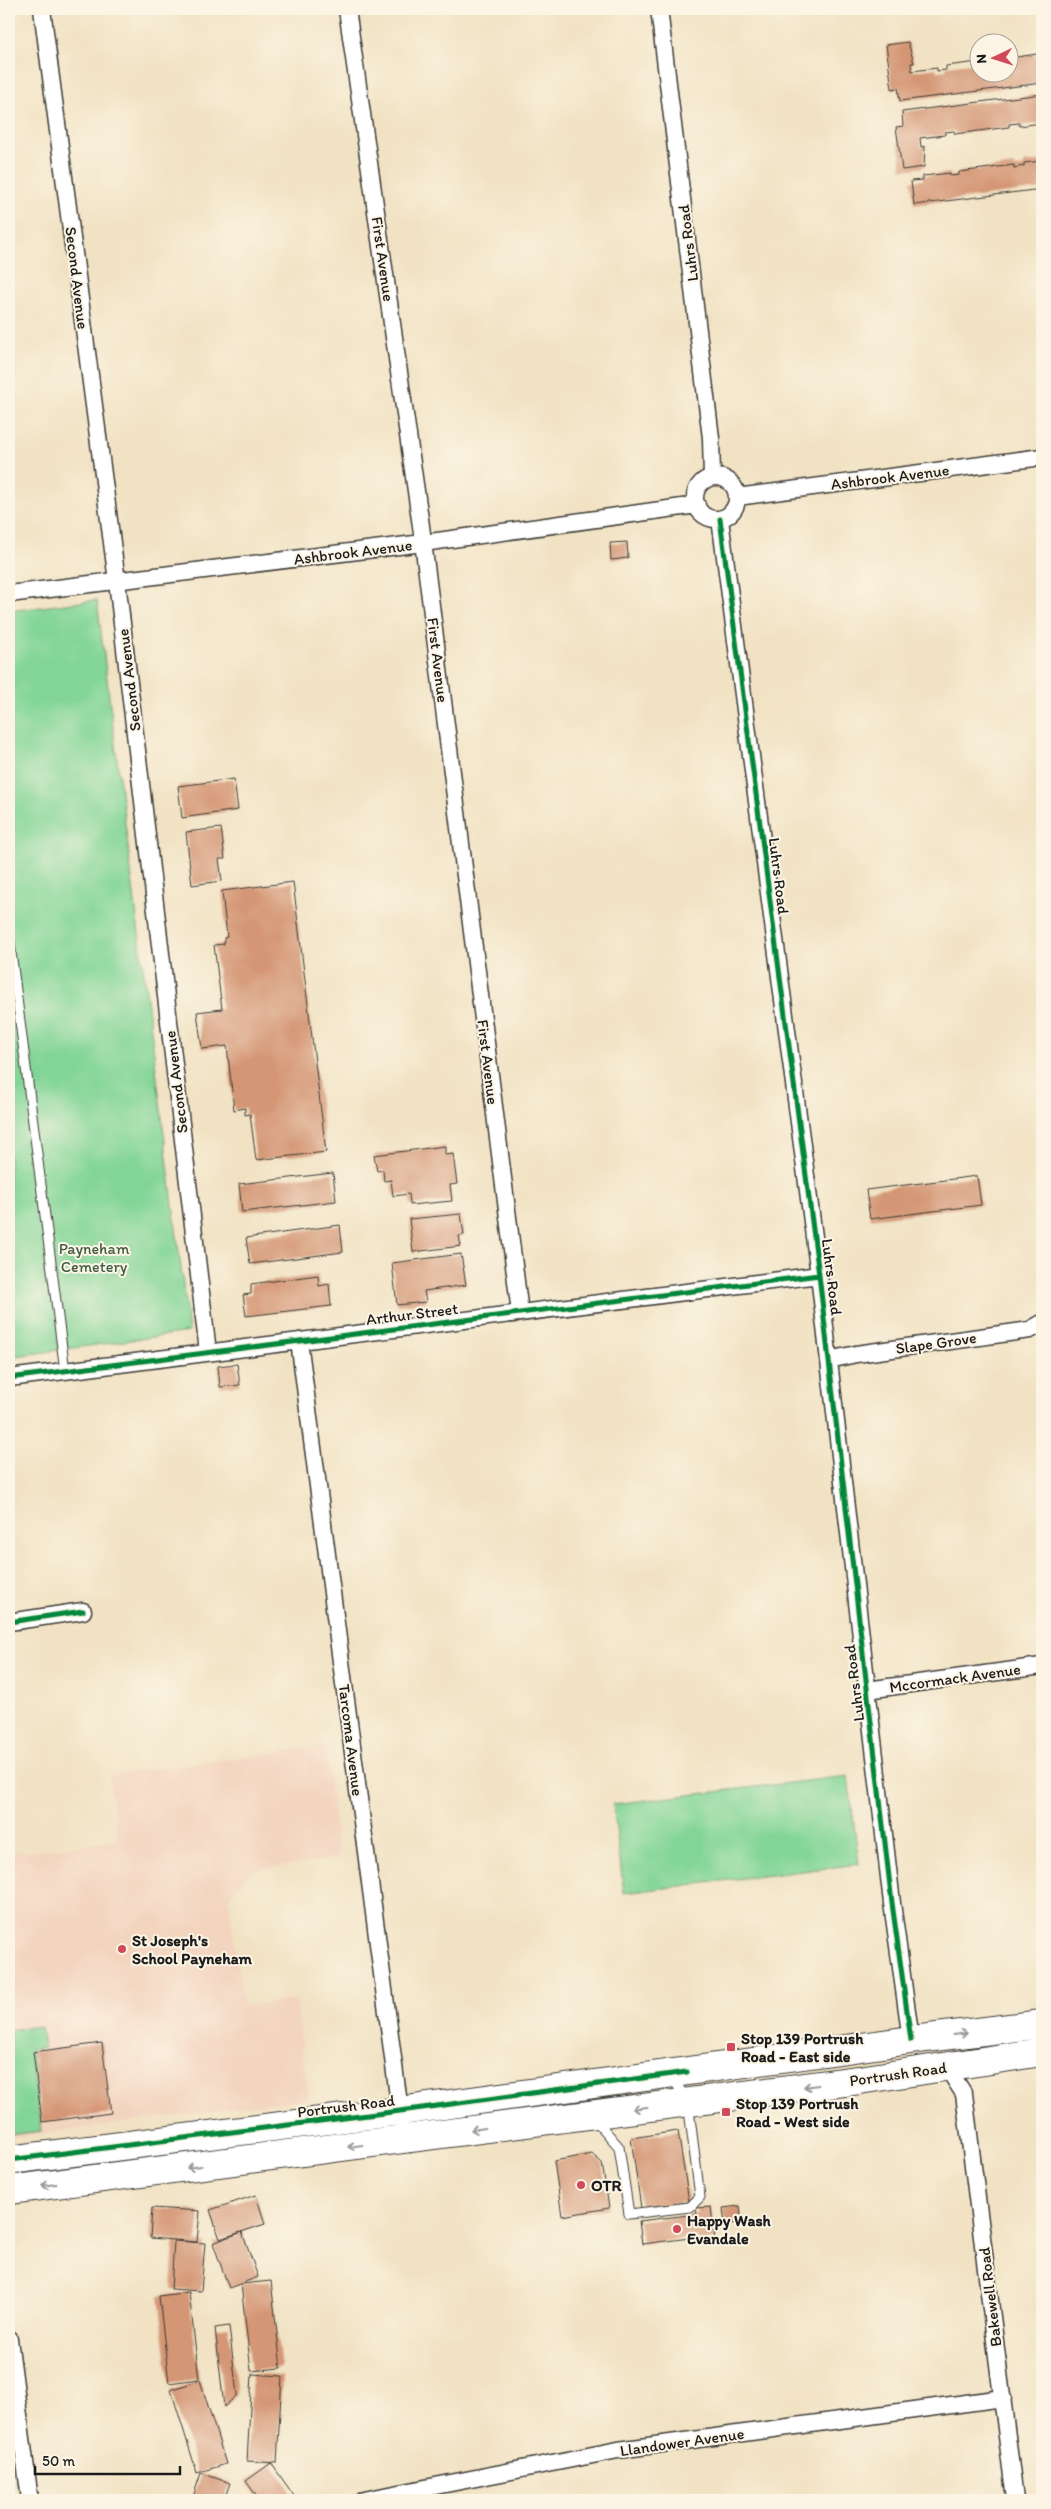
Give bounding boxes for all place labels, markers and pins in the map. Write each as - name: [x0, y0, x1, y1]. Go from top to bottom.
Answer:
- place label: St Joseph's School Payneham: [132, 1931, 253, 1969]
- marker: St Joseph's School Payneham: [116, 1943, 128, 1955]
- place label: Stop 139 Portrush Road - East side: [741, 2029, 864, 2066]
- marker: Stop 139 Portrush Road - East side: [725, 2041, 737, 2053]
- place label: Stop 139 Portrush Road - West side: [736, 2094, 859, 2131]
- marker: Stop 139 Portrush Road - West side: [720, 2106, 732, 2118]
- place label: OTR: [591, 2176, 622, 2195]
- marker: OTR: [575, 2179, 587, 2191]
- place label: Happy Wash Evandale: [687, 2211, 772, 2248]
- marker: Happy Wash Evandale: [671, 2223, 683, 2235]

